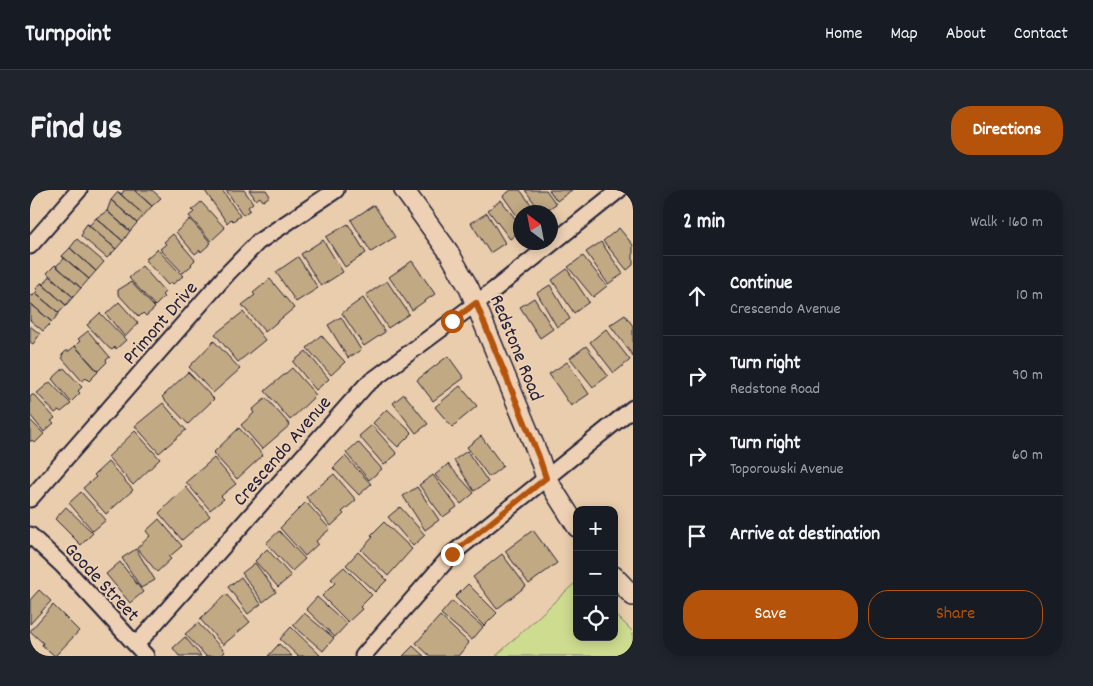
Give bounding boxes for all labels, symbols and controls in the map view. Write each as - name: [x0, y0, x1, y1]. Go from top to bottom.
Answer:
- text: Turnpoint: [25, 18, 111, 52]
- text: Home: [825, 22, 862, 47]
- text: Map: [890, 22, 918, 47]
- text: About: [946, 22, 986, 47]
- text: Contact: [1014, 22, 1068, 47]
- text: Find us: [30, 105, 122, 155]
- button: Directions: [951, 106, 1063, 155]
- north arrow: [513, 205, 558, 250]
- text: 2 min: [683, 208, 725, 238]
- text: Walk · 160 m: [970, 211, 1043, 234]
- text: Continue: [730, 271, 792, 298]
- street label: Primont Drive: [117, 276, 206, 372]
- icon: ahead: [683, 282, 711, 310]
- text: 10 m: [1016, 284, 1043, 307]
- street label: Redstone Road: [481, 291, 549, 406]
- text: Crescendo Avenue: [730, 298, 841, 321]
- route start: [441, 310, 464, 333]
- text: Turn right: [730, 351, 801, 378]
- icon: right: [683, 362, 711, 390]
- text: 90 m: [1012, 364, 1043, 387]
- text: Redstone Road: [730, 378, 820, 401]
- street label: Crescendo Avenue: [227, 390, 339, 513]
- text: Turn right: [730, 431, 801, 458]
- icon: right: [683, 442, 711, 470]
- text: 60 m: [1012, 444, 1043, 467]
- text: Toporowski Avenue: [730, 458, 844, 481]
- map controls: [573, 506, 618, 641]
- button: +: [573, 506, 618, 551]
- icon: arrive: [683, 522, 711, 550]
- text: Arrive at destination: [730, 522, 880, 549]
- street label: Goode Street: [57, 537, 145, 629]
- route end: [441, 543, 464, 566]
- button: −: [573, 551, 618, 596]
- button: Save: [683, 590, 858, 639]
- button: Share: [868, 590, 1043, 639]
- button: locate: [573, 596, 618, 641]

